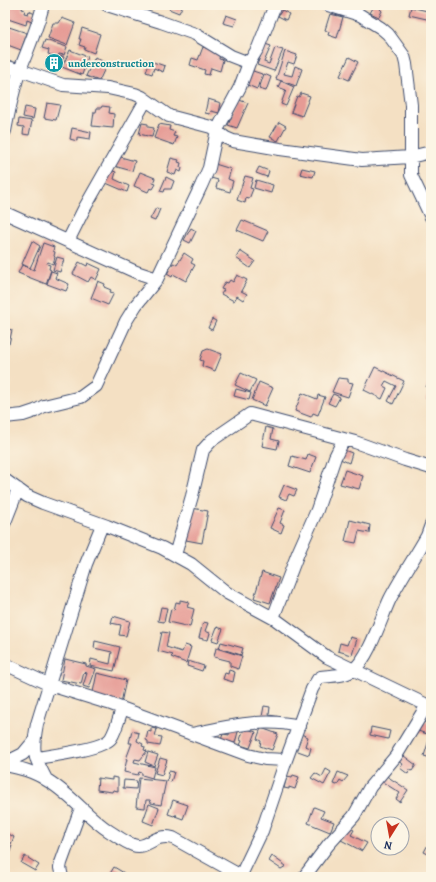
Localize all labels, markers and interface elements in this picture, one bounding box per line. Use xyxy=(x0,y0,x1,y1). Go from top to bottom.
building icon: underconstruction xyxy=(43,52,65,74)
place label: underconstruction xyxy=(68,56,154,71)
north arrow xyxy=(370,816,410,856)
text: N xyxy=(383,837,394,853)

